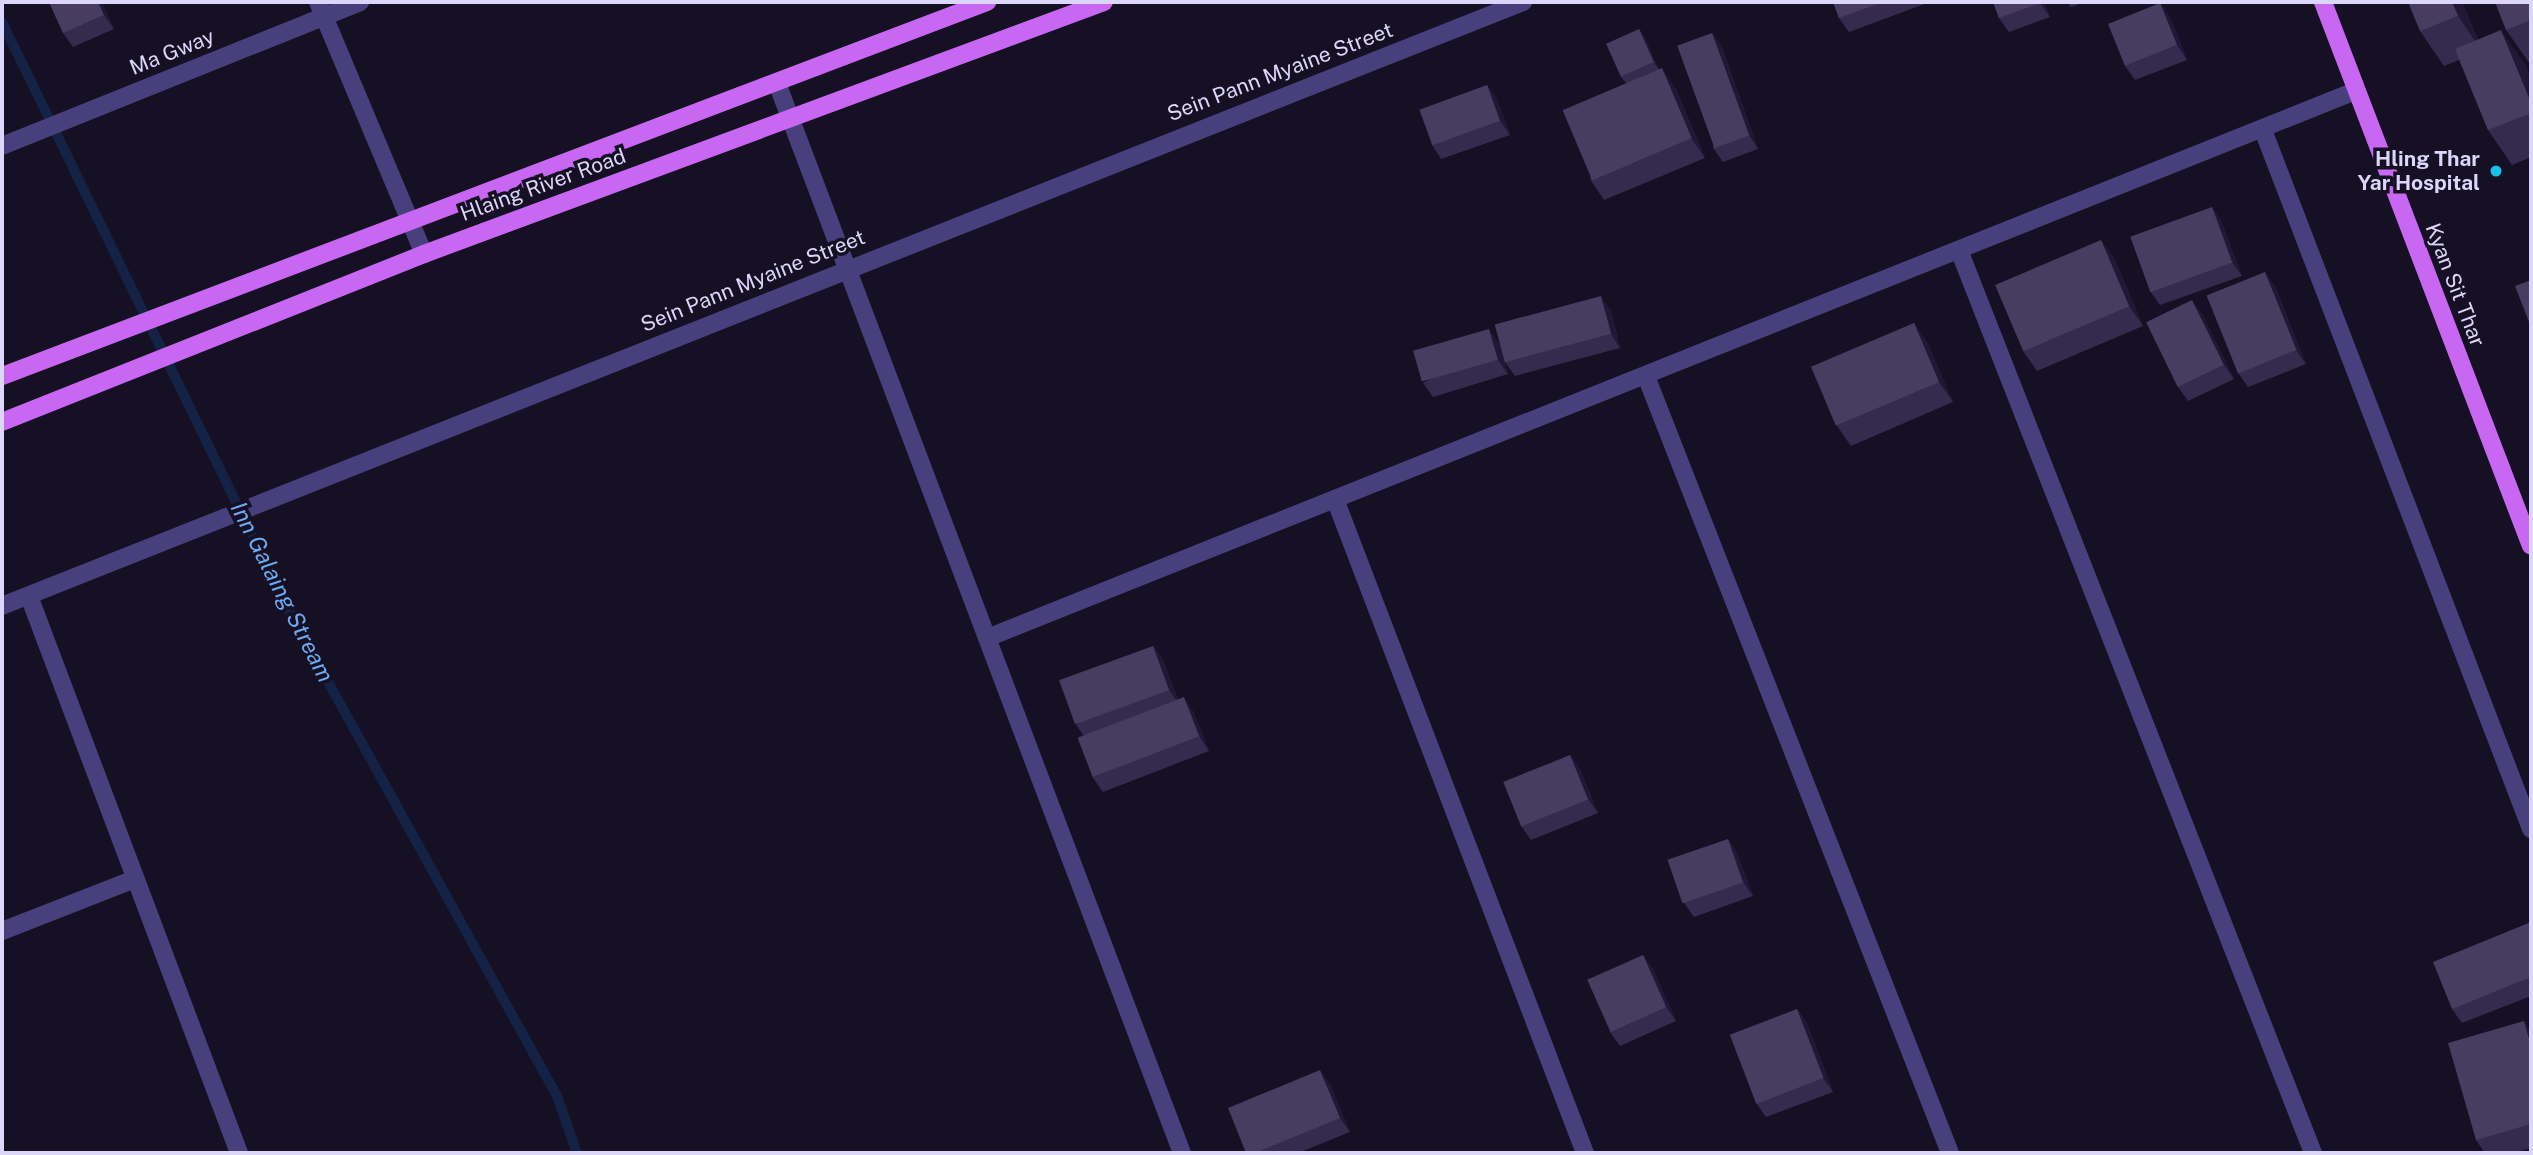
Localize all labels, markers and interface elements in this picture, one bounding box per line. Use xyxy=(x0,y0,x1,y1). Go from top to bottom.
street label: Sein Pann Myaine Street xyxy=(1164,17,1396,127)
street label: Ma Gway xyxy=(126,24,218,80)
street label: Hlaing River Road xyxy=(457,143,629,227)
place label: Hling Thar Yar Hospital xyxy=(2357,146,2480,196)
marker: Hling Thar Yar Hospital xyxy=(2486,161,2506,181)
street label: Kyan Sit Thar xyxy=(2420,220,2490,350)
street label: Sein Pann Myaine Street xyxy=(637,224,869,338)
water label: Inn Galaing Stream xyxy=(225,497,339,687)

